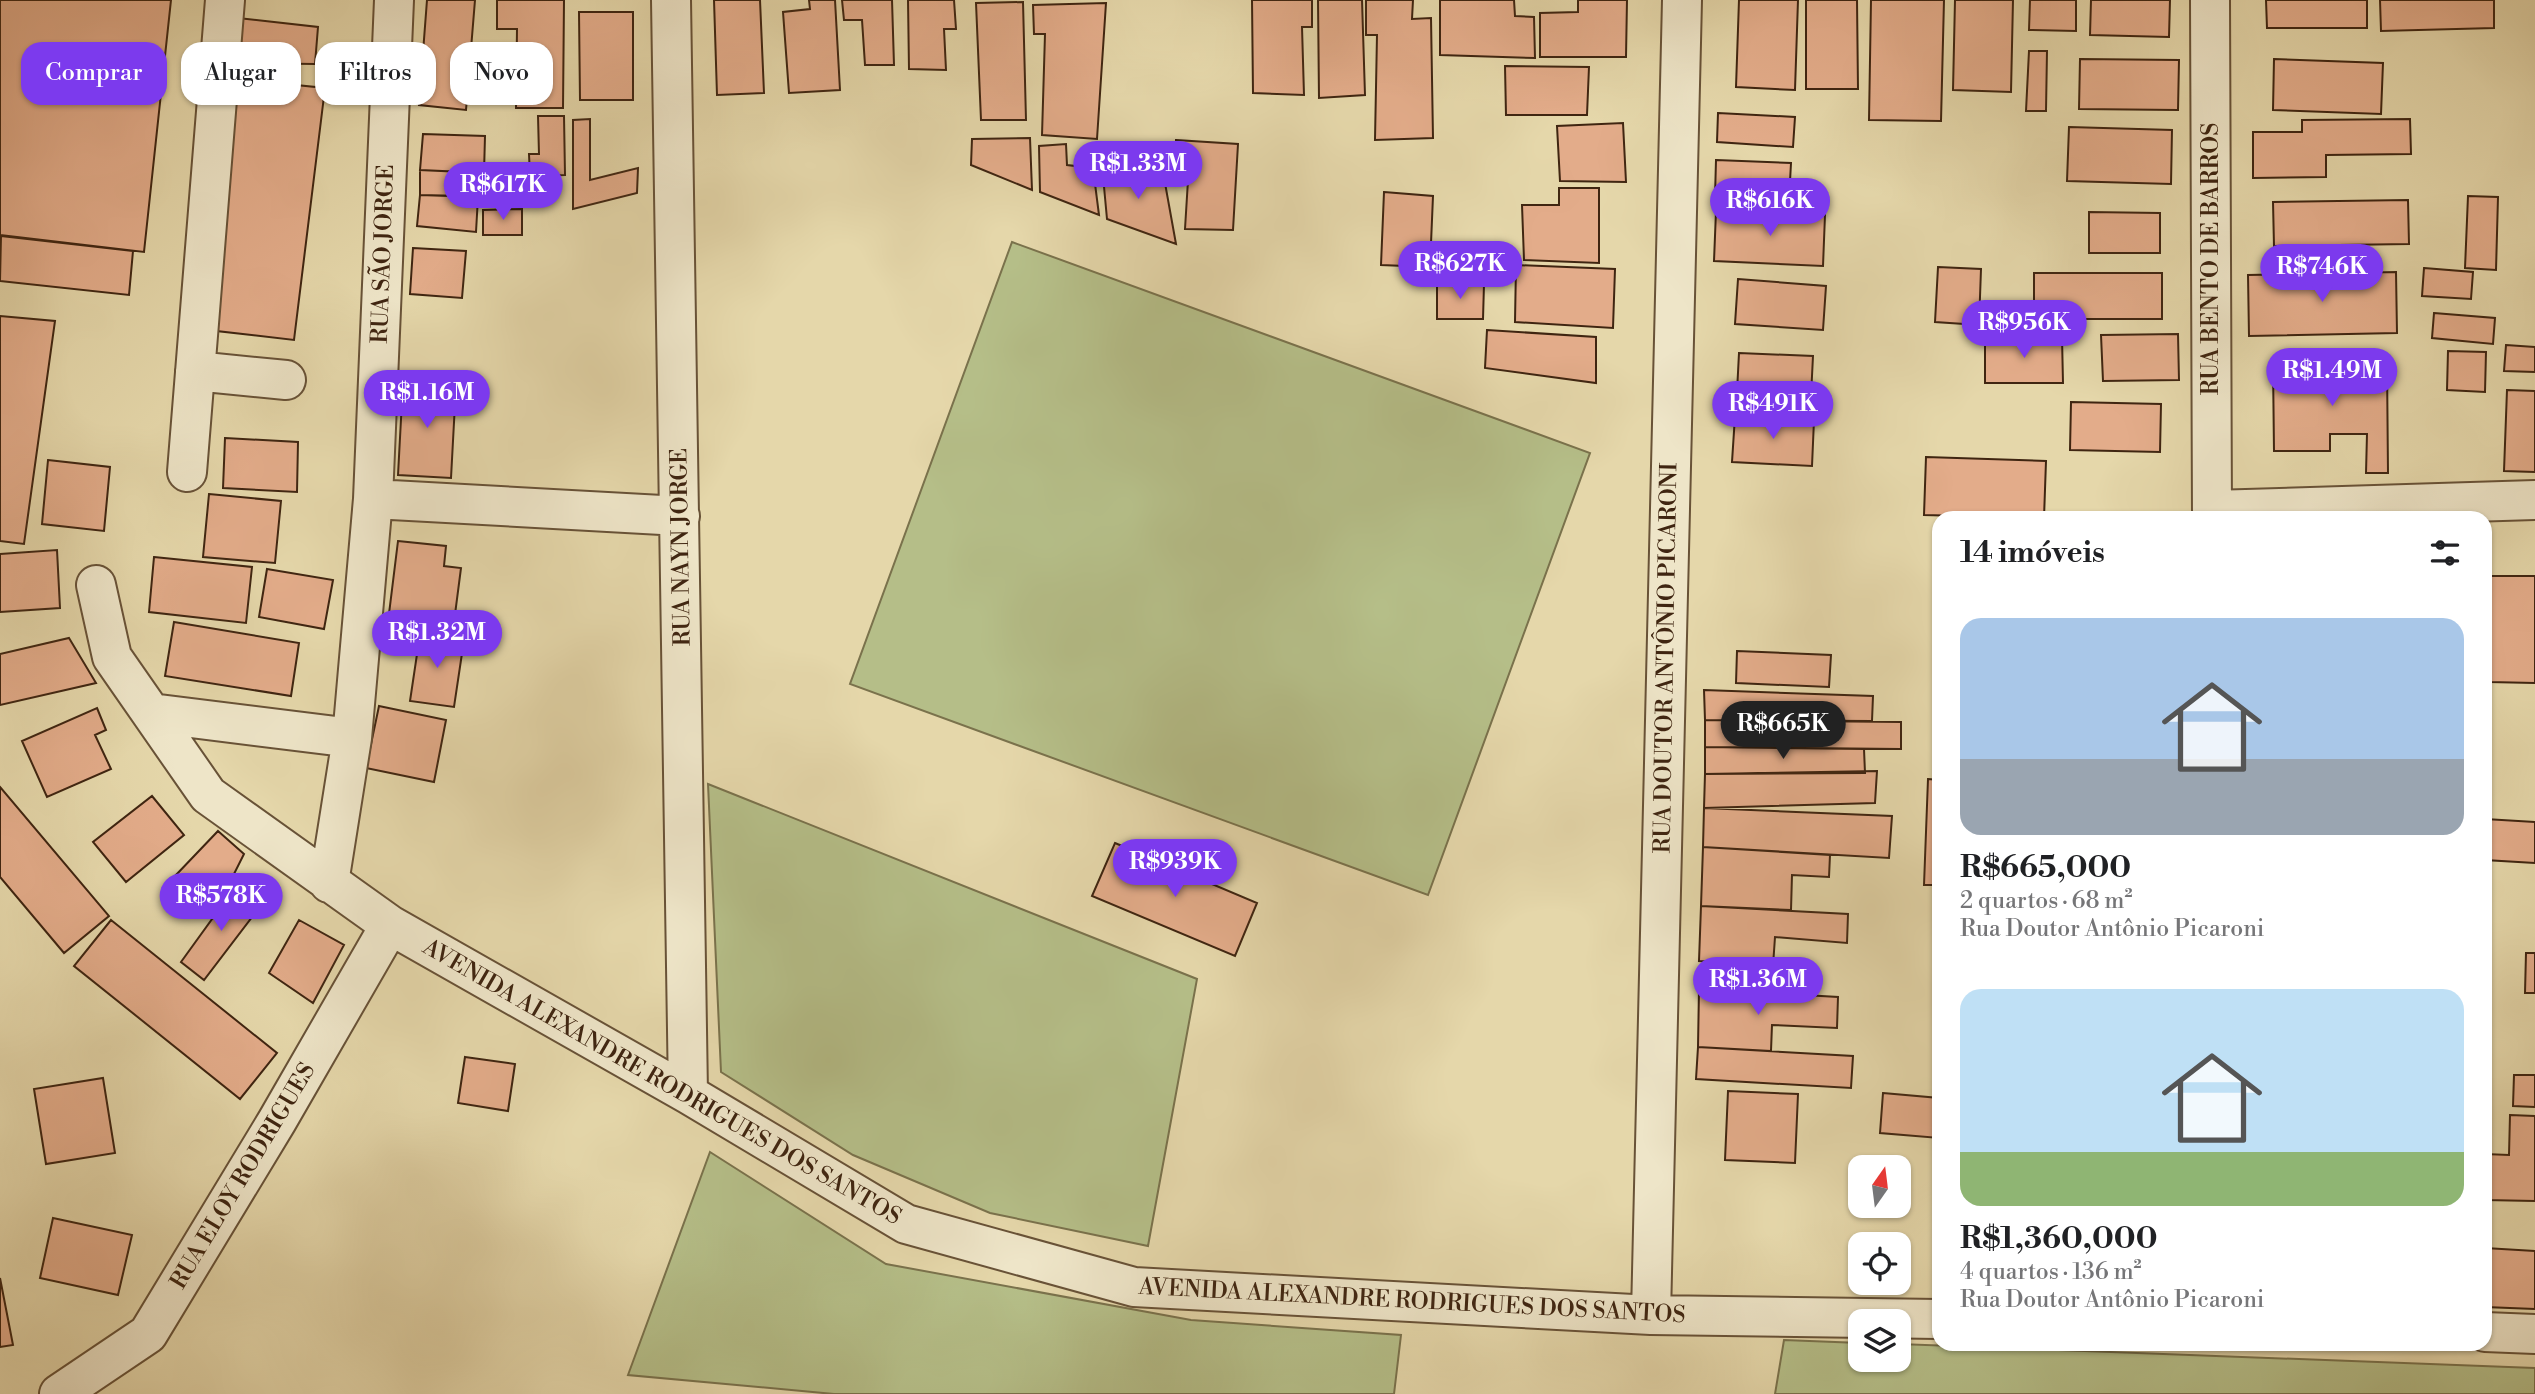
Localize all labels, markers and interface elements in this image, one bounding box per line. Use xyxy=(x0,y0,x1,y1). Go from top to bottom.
chip: Comprar xyxy=(21,42,167,105)
chip: Alugar xyxy=(181,42,301,105)
chip: Filtros xyxy=(315,42,436,105)
chip: Novo xyxy=(450,42,553,105)
street label: RUA BENTO DE BARROS xyxy=(2197,123,2225,395)
pin: R$1.33M xyxy=(1073,142,1203,201)
text: R$1.33M xyxy=(1089,150,1187,178)
pin: R$617K xyxy=(446,162,560,222)
street label: RUA SÃO JORGE xyxy=(364,164,400,344)
text: R$617K xyxy=(460,171,546,199)
pin: R$616K xyxy=(1713,178,1827,238)
text: R$616K xyxy=(1726,187,1814,215)
pin: R$627K xyxy=(1403,242,1517,301)
pin: R$746K xyxy=(2265,244,2379,304)
text: R$627K xyxy=(1414,250,1506,278)
text: R$746K xyxy=(2276,253,2368,281)
pin: R$956K xyxy=(1967,300,2081,360)
text: R$956K xyxy=(1978,309,2070,337)
pin: R$1.49M xyxy=(2267,348,2397,408)
text: R$1.49M xyxy=(2282,357,2382,385)
pin: R$1.16M xyxy=(362,370,492,430)
text: R$1.16M xyxy=(380,379,474,407)
pin: R$491K xyxy=(1716,382,1830,441)
text: R$491K xyxy=(1728,390,1818,418)
street label: RUA NAYN JORGE xyxy=(665,448,697,646)
street label: RUA DOUTOR ANTÔNIO PICARONI xyxy=(1646,462,1683,854)
text: 14 imóveis xyxy=(1960,534,2105,572)
icon: filters xyxy=(2426,534,2464,572)
pin: R$1.32M xyxy=(372,610,502,670)
text: R$1.32M xyxy=(388,619,486,647)
icon: home xyxy=(2149,664,2275,790)
pin: R$665K xyxy=(1726,702,1840,761)
text: R$665K xyxy=(1737,710,1829,738)
pin: R$939K xyxy=(1118,839,1232,899)
text: R$939K xyxy=(1129,848,1221,876)
text: R$665,000 xyxy=(1960,849,2131,887)
pin: R$578K xyxy=(164,874,278,933)
text: R$578K xyxy=(176,882,266,910)
text: 2 quartos · 68 m² xyxy=(1960,887,2133,915)
text: Rua Doutor Antônio Picaroni xyxy=(1960,915,2264,943)
street label: AVENIDA ALEXANDRE RODRIGUES DOS SANTOS xyxy=(417,932,906,1231)
pin: R$1.36M xyxy=(1693,958,1823,1017)
text: R$1.36M xyxy=(1709,966,1807,994)
icon: home xyxy=(2149,1035,2275,1161)
street label: RUA ELOY RODRIGUES xyxy=(164,1058,322,1294)
north arrow xyxy=(1848,1155,1911,1218)
map controls xyxy=(1848,1155,1911,1372)
text: R$1,360,000 xyxy=(1960,1220,2157,1258)
button: locate xyxy=(1848,1232,1911,1295)
text: 4 quartos · 136 m² xyxy=(1960,1258,2142,1286)
street label: AVENIDA ALEXANDRE RODRIGUES DOS SANTOS xyxy=(1137,1273,1686,1329)
text: Rua Doutor Antônio Picaroni xyxy=(1960,1286,2264,1314)
button: layers xyxy=(1848,1309,1911,1372)

